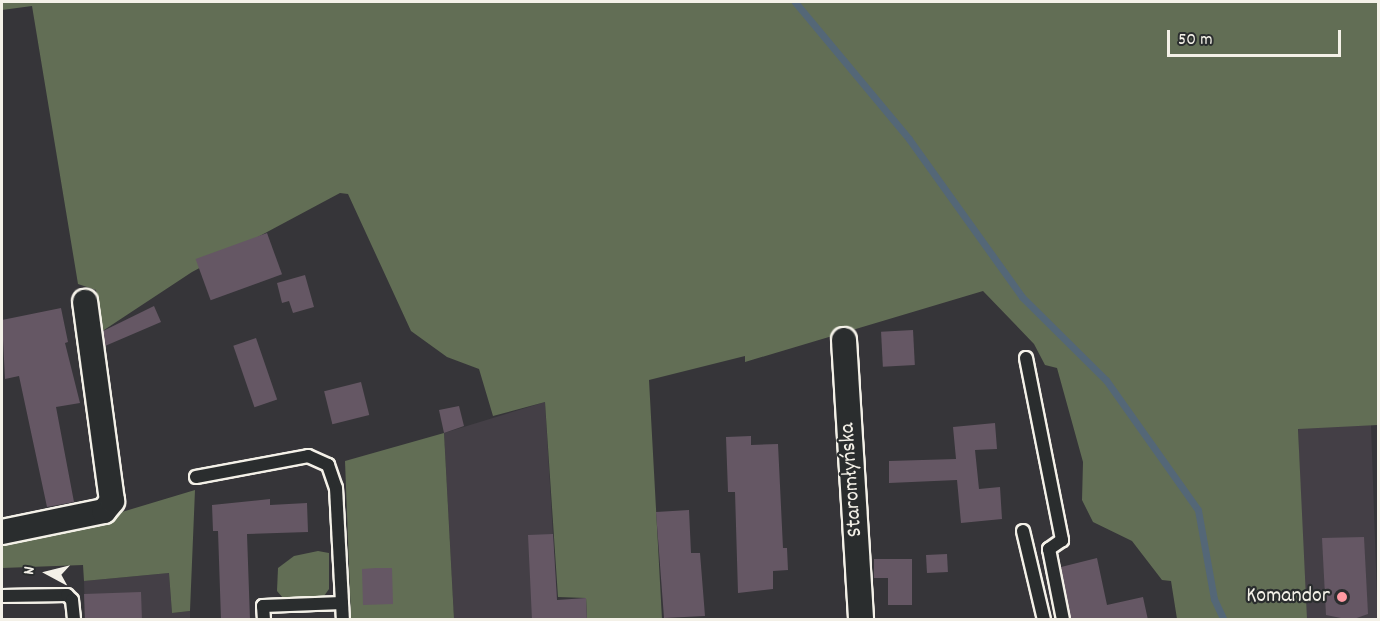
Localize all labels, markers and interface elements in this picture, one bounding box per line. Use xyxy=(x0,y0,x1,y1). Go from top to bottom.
scale bar xyxy=(1170,18,1344,56)
text: 50 m xyxy=(1178,28,1213,53)
street label: Staromłyńska xyxy=(835,422,869,538)
north arrow xyxy=(18,543,78,603)
text: N xyxy=(18,565,42,576)
place label: Komandor xyxy=(1246,584,1330,610)
marker: Komandor xyxy=(1335,590,1349,604)

